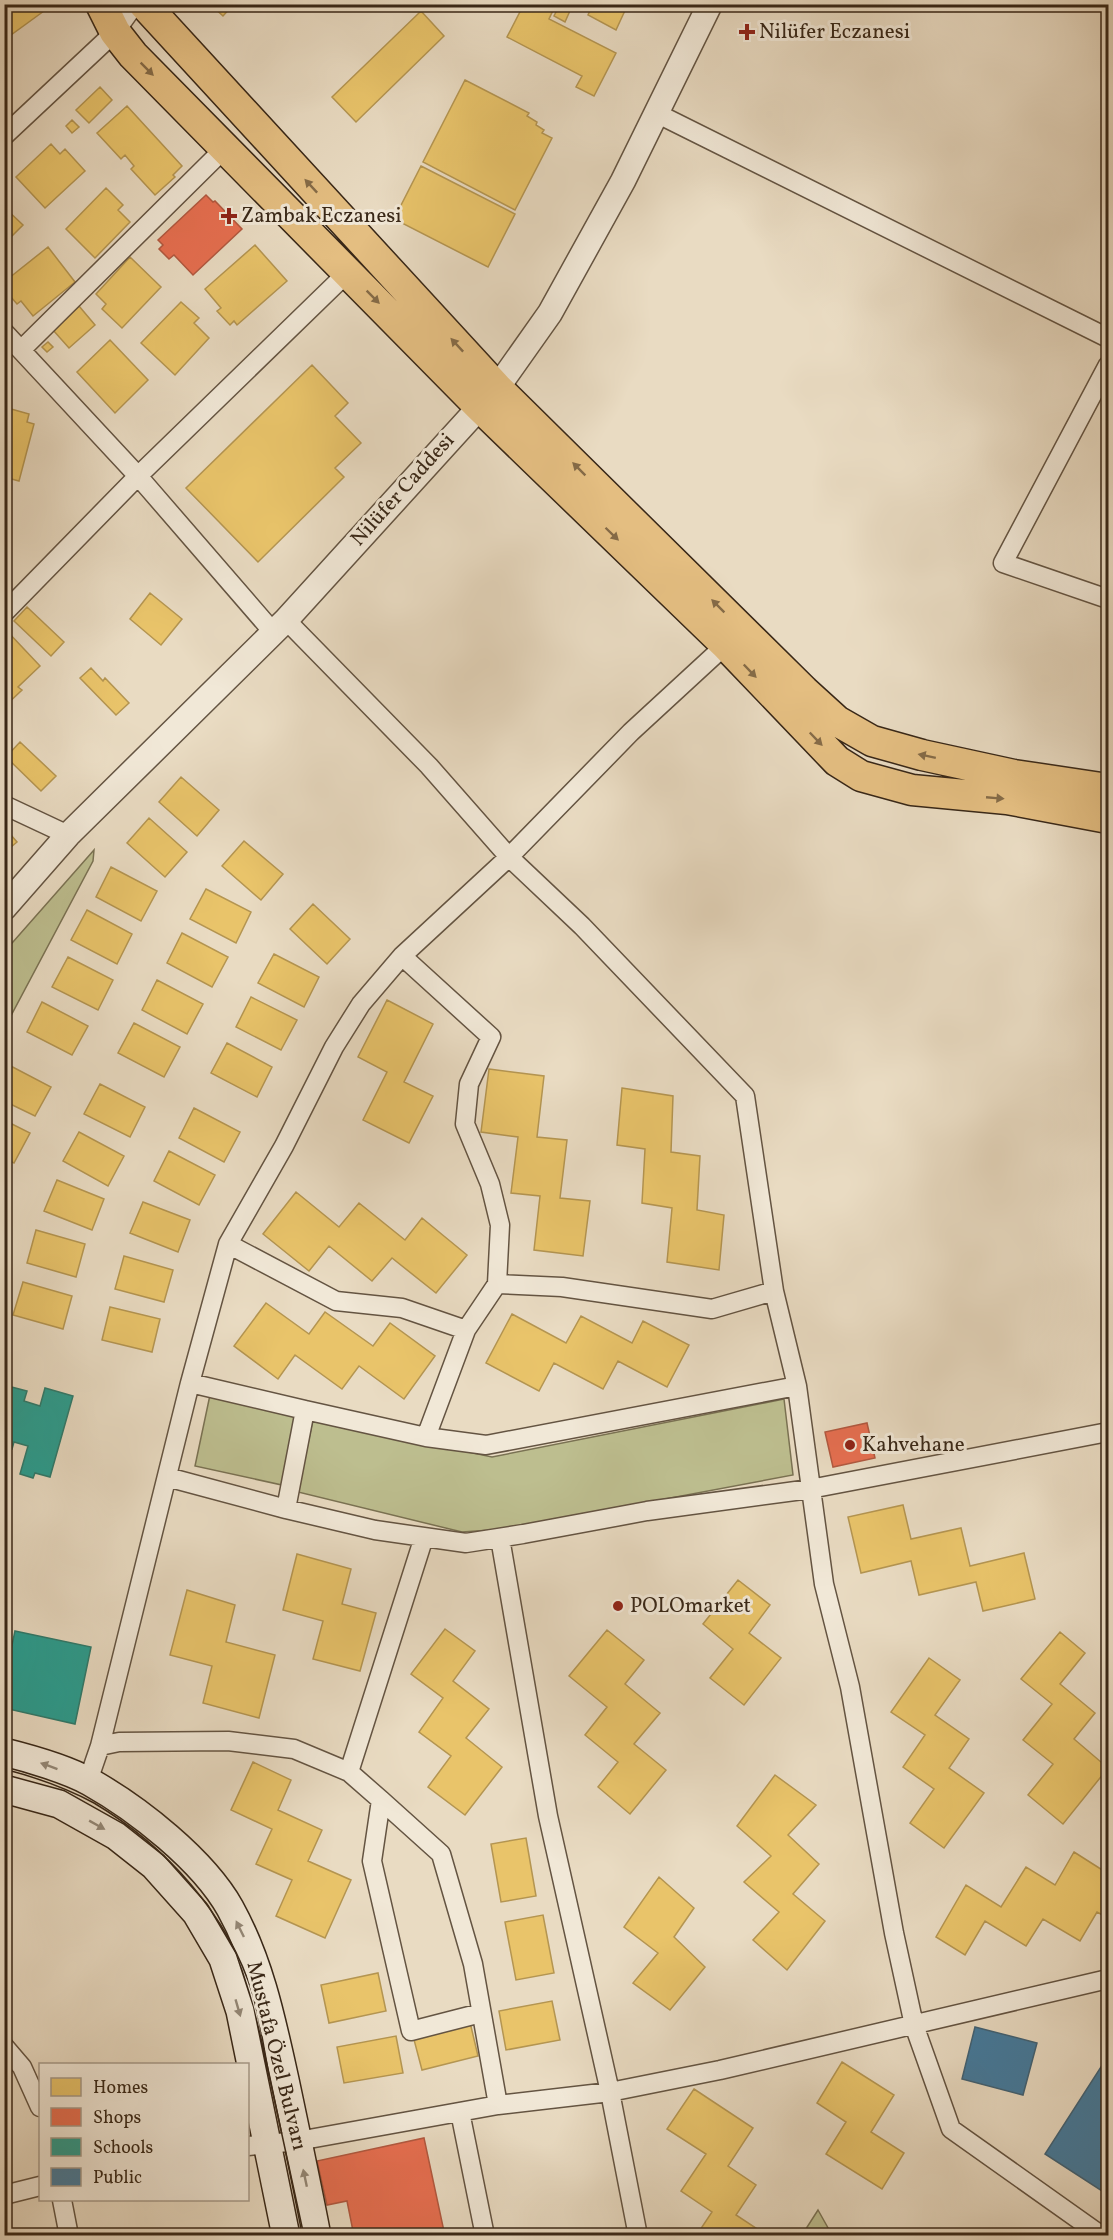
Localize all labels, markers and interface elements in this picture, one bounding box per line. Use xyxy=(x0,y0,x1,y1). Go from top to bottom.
place label: Nilüfer Eczanesi xyxy=(759,18,910,47)
marker: Nilüfer Eczanesi xyxy=(740,25,754,39)
one-way arrow xyxy=(139,62,153,76)
one-way arrow xyxy=(304,179,318,194)
place label: Zambak Eczanesi xyxy=(241,202,402,231)
marker: Zambak Eczanesi xyxy=(222,209,236,223)
one-way arrow xyxy=(365,290,379,304)
one-way arrow xyxy=(451,338,465,352)
street label: Nilüfer Caddesi xyxy=(344,427,462,553)
one-way arrow xyxy=(571,462,586,476)
one-way arrow xyxy=(604,527,618,541)
one-way arrow xyxy=(711,599,725,613)
one-way arrow xyxy=(743,664,757,678)
one-way arrow xyxy=(808,731,822,745)
one-way arrow xyxy=(917,751,936,760)
one-way arrow xyxy=(985,793,1004,803)
place label: Kahvehane xyxy=(862,1431,965,1460)
marker: Kahvehane xyxy=(843,1438,857,1452)
place label: POLOmarket xyxy=(630,1592,751,1621)
marker: POLOmarket xyxy=(611,1599,625,1613)
one-way arrow xyxy=(40,1761,58,1770)
one-way arrow xyxy=(89,1820,106,1830)
one-way arrow xyxy=(236,1921,245,1938)
street label: Mustafa Özel Bulvarı xyxy=(238,1958,314,2154)
one-way arrow xyxy=(234,1999,243,2017)
legend xyxy=(39,2063,249,2201)
text: Homes xyxy=(93,2076,148,2101)
text: Shops xyxy=(93,2106,141,2131)
text: Schools xyxy=(93,2136,153,2161)
text: Public xyxy=(93,2166,142,2191)
one-way arrow xyxy=(300,2169,310,2188)

